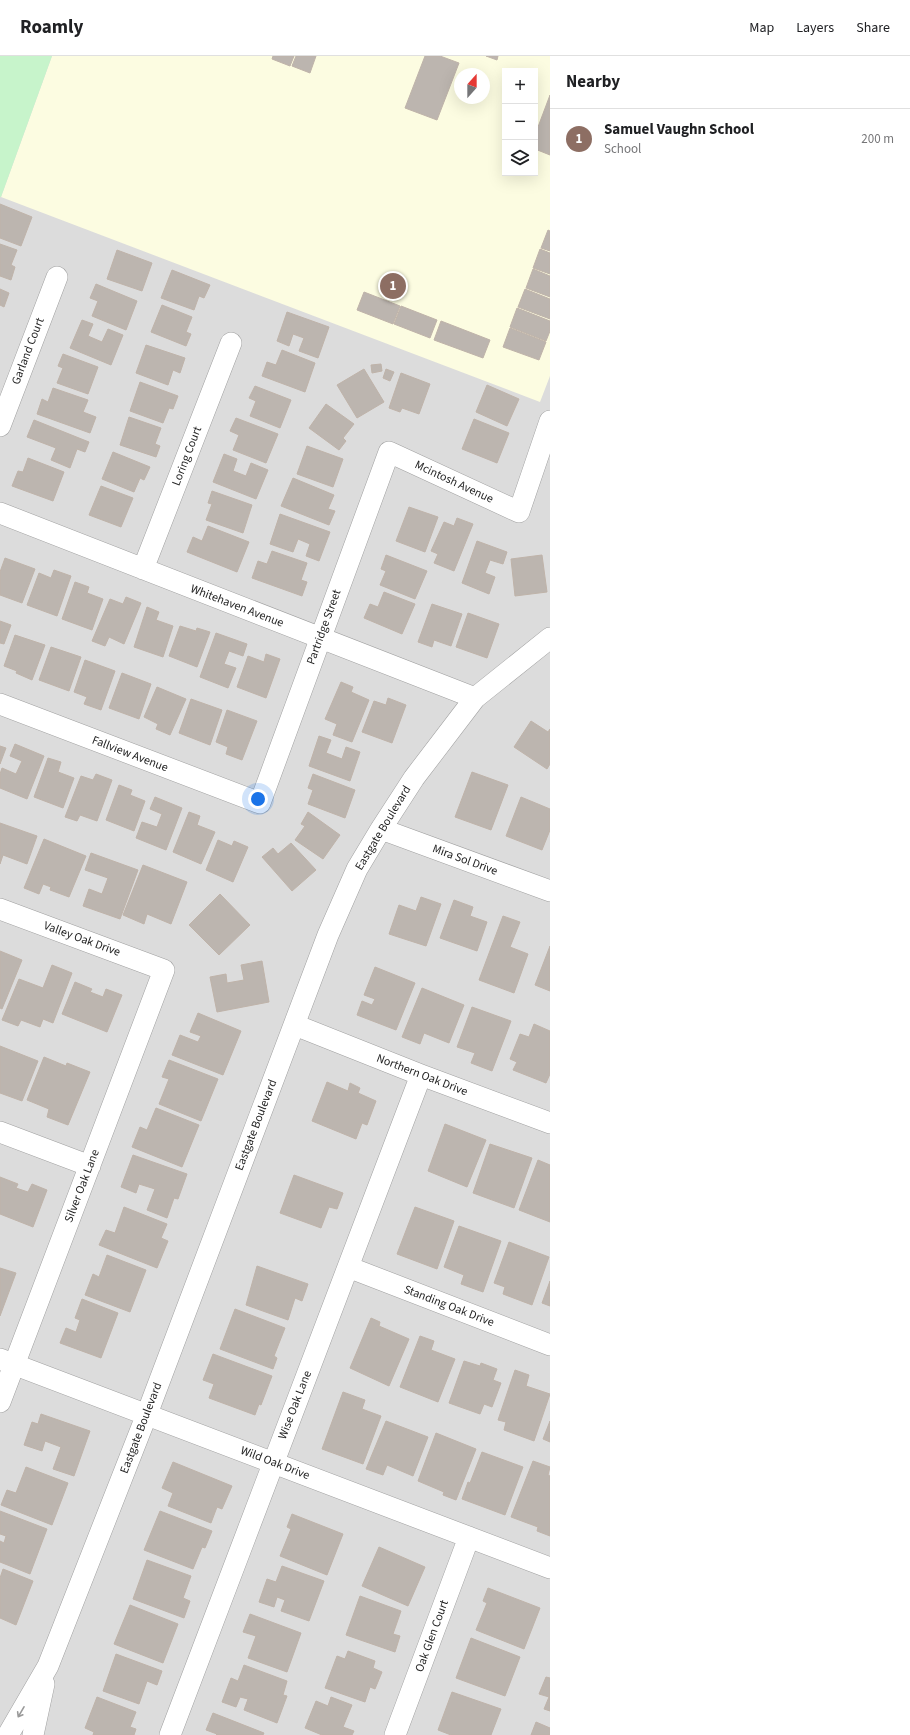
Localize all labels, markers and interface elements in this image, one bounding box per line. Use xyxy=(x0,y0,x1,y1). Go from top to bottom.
text: Roamly xyxy=(20,14,83,41)
text: Map xyxy=(749,18,774,38)
text: Layers xyxy=(796,18,834,38)
text: Share xyxy=(856,18,890,38)
north arrow xyxy=(454,68,490,104)
map controls xyxy=(502,68,538,176)
button: + xyxy=(502,68,538,104)
text: Nearby xyxy=(566,70,620,94)
button: − xyxy=(502,104,538,140)
text: Samuel Vaughn School xyxy=(604,119,754,140)
text: 1 xyxy=(576,130,582,148)
text: 200 m xyxy=(861,130,894,148)
button: layers xyxy=(502,140,538,176)
text: School xyxy=(604,140,641,158)
pin: 1 xyxy=(380,271,406,301)
street label: Garland Court xyxy=(7,315,49,387)
street label: Loring Court xyxy=(168,424,206,488)
street label: Mcintosh Avenue xyxy=(412,456,496,508)
street label: Whitehaven Avenue xyxy=(188,580,286,632)
street label: Partridge Street xyxy=(303,587,345,667)
street label: Fallview Avenue xyxy=(89,732,171,776)
street label: Eastgate Boulevard xyxy=(351,782,415,874)
your location xyxy=(248,789,268,809)
street label: Mira Sol Drive xyxy=(430,840,500,880)
street label: Valley Oak Drive xyxy=(41,917,123,961)
street label: Northern Oak Drive xyxy=(374,1050,470,1100)
street label: Eastgate Boulevard xyxy=(231,1077,281,1173)
street label: Silver Oak Lane xyxy=(60,1147,104,1225)
street label: Standing Oak Drive xyxy=(401,1281,497,1331)
street label: Wise Oak Lane xyxy=(274,1368,316,1442)
street label: Eastgate Boulevard xyxy=(116,1380,166,1476)
street label: Wild Oak Drive xyxy=(238,1442,312,1484)
street label: Oak Glen Court xyxy=(411,1597,453,1675)
one-way arrow xyxy=(17,1706,25,1718)

